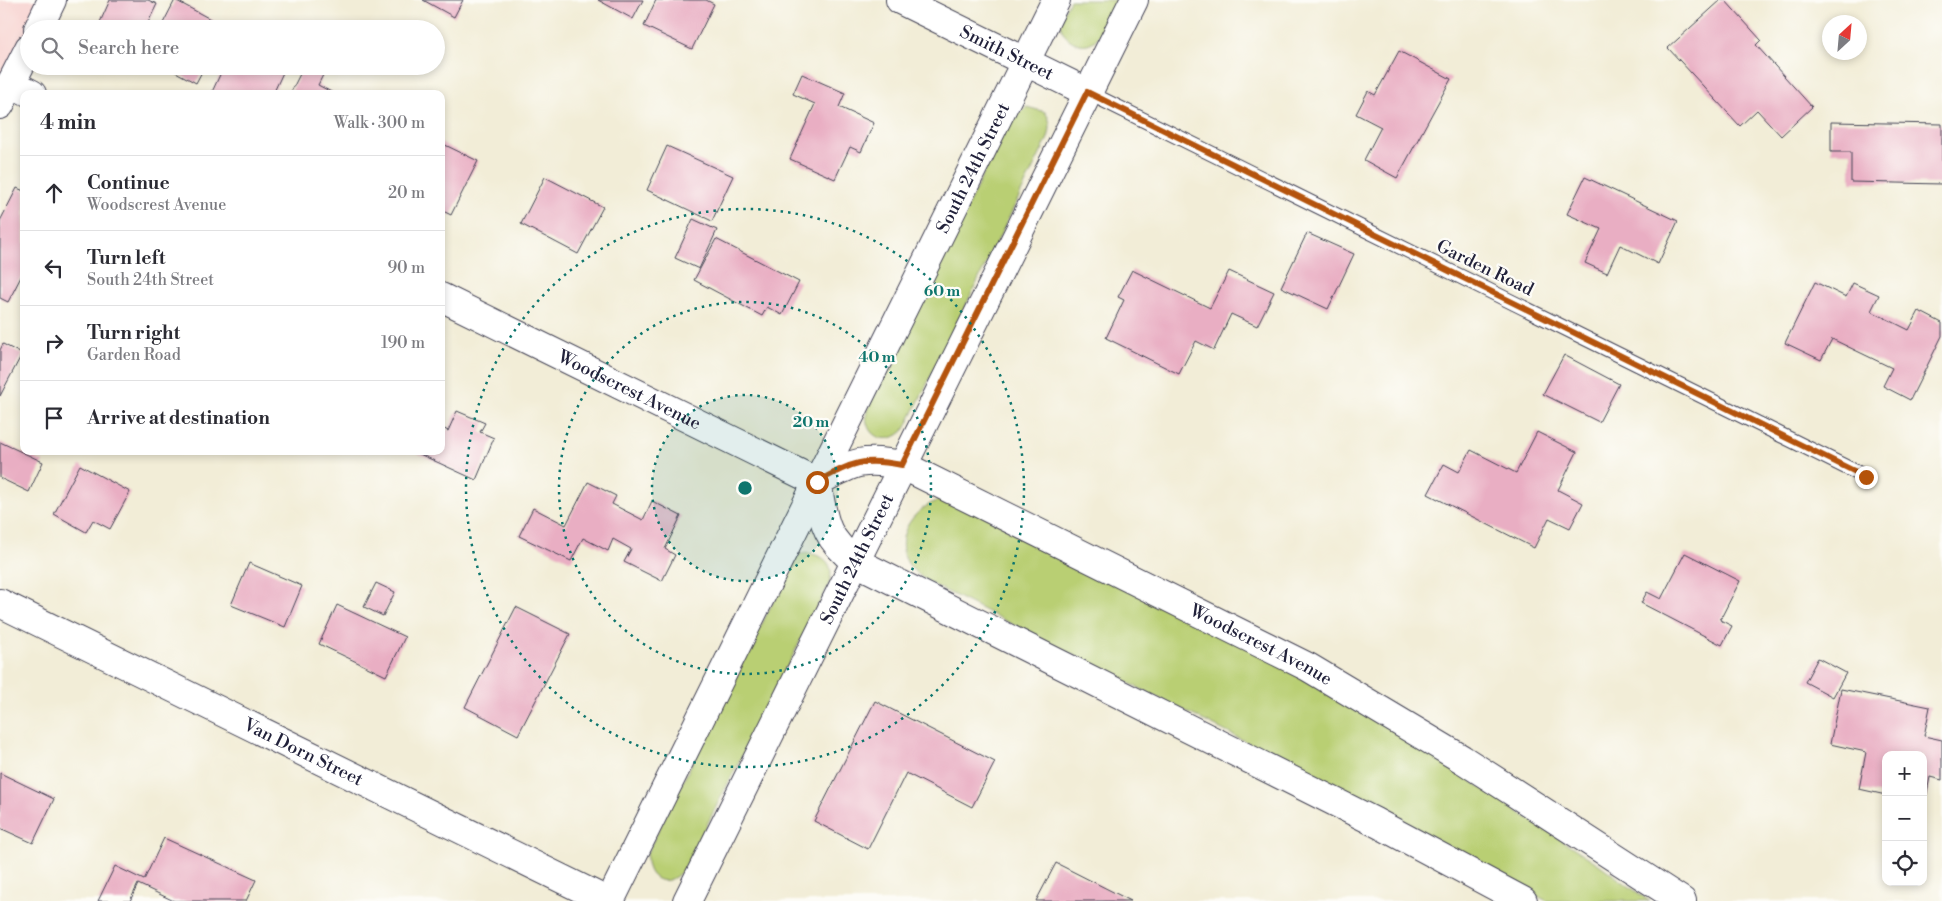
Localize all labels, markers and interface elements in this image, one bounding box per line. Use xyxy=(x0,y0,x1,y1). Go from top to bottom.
north arrow xyxy=(1822,15,1867,60)
search box xyxy=(20,20,445,75)
street label: Smith Street xyxy=(956,20,1058,86)
icon: search xyxy=(38,34,66,62)
text: Search here xyxy=(78,36,179,60)
street label: South 24th Street xyxy=(931,98,1015,237)
text: 4 min xyxy=(40,110,96,136)
text: Walk · 300 m xyxy=(334,113,425,133)
text: Continue xyxy=(87,171,170,195)
icon: ahead xyxy=(40,179,68,207)
text: 20 m xyxy=(388,183,425,203)
text: Woodscrest Avenue xyxy=(87,195,226,215)
street label: Garden Road xyxy=(1433,235,1538,302)
text: Turn left xyxy=(87,246,166,270)
icon: left xyxy=(40,254,68,282)
text: 90 m xyxy=(387,258,425,278)
text: South 24th Street xyxy=(87,270,214,290)
text: 60 m xyxy=(924,282,961,301)
text: Turn right xyxy=(87,321,180,345)
icon: right xyxy=(40,329,68,357)
text: 190 m xyxy=(381,333,425,353)
street label: Woodscrest Avenue xyxy=(553,344,705,435)
text: Garden Road xyxy=(87,345,181,365)
text: 40 m xyxy=(858,348,896,367)
icon: arrive xyxy=(40,404,68,432)
text: Arrive at destination xyxy=(87,406,270,430)
text: 20 m xyxy=(793,413,830,432)
route end xyxy=(1855,466,1878,489)
route start xyxy=(806,471,829,494)
centre of rings xyxy=(736,479,754,497)
street label: South 24th Street xyxy=(815,489,899,628)
street label: Woodscrest Avenue xyxy=(1185,598,1337,690)
street label: Van Dorn Street xyxy=(239,712,368,791)
map controls xyxy=(1882,751,1927,886)
button: + xyxy=(1882,751,1927,796)
button: − xyxy=(1882,796,1927,841)
button: locate xyxy=(1882,841,1927,886)

